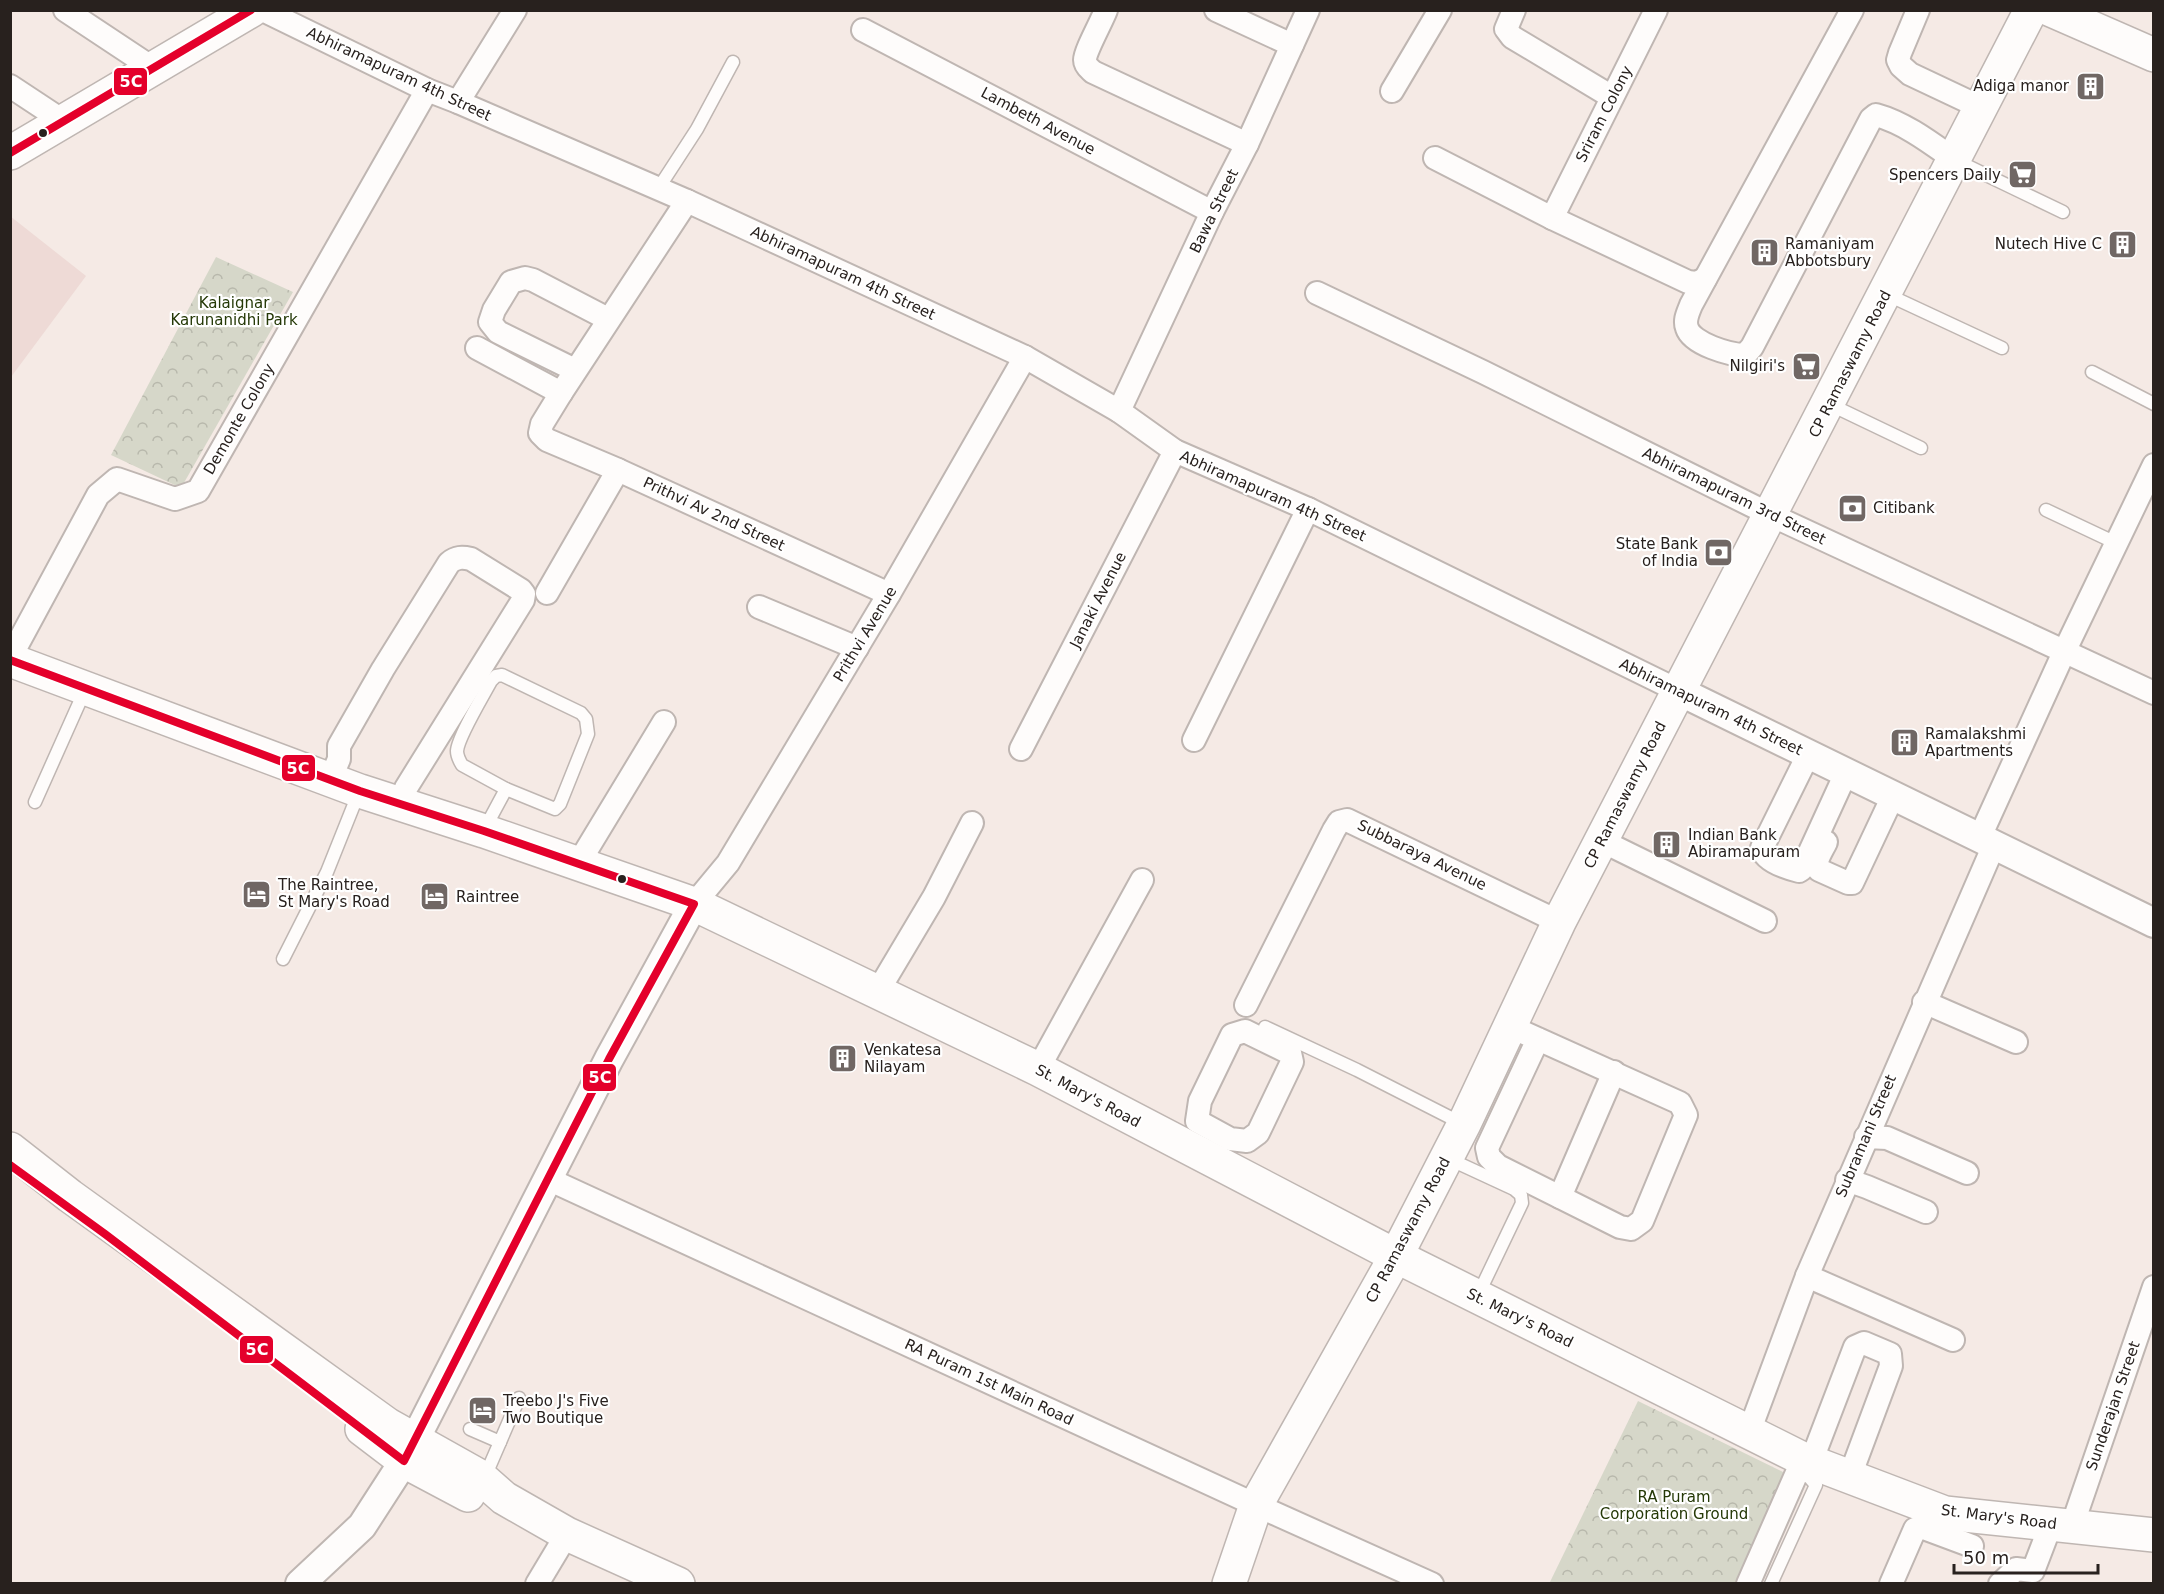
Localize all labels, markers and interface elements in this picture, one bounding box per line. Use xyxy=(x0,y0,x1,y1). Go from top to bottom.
street label: Abhiramapuram 4th Street xyxy=(304,23,494,125)
street label: Sriram Colony xyxy=(1572,63,1636,165)
line badge: 5C xyxy=(113,67,148,96)
building icon: Adiga manor xyxy=(2074,70,2106,102)
text: 5C xyxy=(120,72,142,91)
place label: Adiga manor xyxy=(1973,77,2070,95)
street label: Lambeth Avenue xyxy=(978,83,1098,159)
unlabelled marker xyxy=(37,127,49,139)
supermarket icon: Spencers Daily xyxy=(2006,159,2038,191)
street label: Bawa Street xyxy=(1186,166,1242,256)
place label: Spencers Daily xyxy=(1889,166,2001,184)
street label: Abhiramapuram 4th Street xyxy=(748,222,938,324)
building icon: Nutech Hive C xyxy=(2107,228,2139,260)
place label: Ramaniyam Abbotsbury xyxy=(1785,235,1874,270)
place label: Nutech Hive C xyxy=(1995,235,2102,253)
building icon: Ramaniyam Abbotsbury xyxy=(1748,237,1780,269)
street label: CP Ramaswamy Road xyxy=(1805,287,1895,441)
park label: Kalaignar Karunanidhi Park xyxy=(170,294,298,329)
supermarket icon: Nilgiri's xyxy=(1790,350,1822,382)
place label: Nilgiri's xyxy=(1729,357,1785,375)
street label: Demonte Colony xyxy=(200,360,278,478)
street label: Abhiramapuram 3rd Street xyxy=(1639,444,1829,548)
street label: Abhiramapuram 4th Street xyxy=(1177,447,1369,545)
street label: Prithvi Av 2nd Street xyxy=(640,473,788,555)
bank icon: Citibank xyxy=(1836,492,1868,524)
place label: Citibank xyxy=(1873,499,1935,517)
place label: State Bank of India xyxy=(1616,535,1698,570)
bank icon: State Bank of India xyxy=(1703,537,1735,569)
street label: Janaki Avenue xyxy=(1066,549,1130,652)
street label: Prithvi Avenue xyxy=(829,583,901,685)
street label: Abhiramapuram 4th Street xyxy=(1616,655,1806,759)
street label: CP Ramaswamy Road xyxy=(1580,718,1670,872)
place label: Ramalakshmi Apartments xyxy=(1925,725,2026,760)
building icon: Ramalakshmi Apartments xyxy=(1888,727,1920,759)
line badge: 5C xyxy=(281,754,316,782)
text: 5C xyxy=(287,759,309,778)
street label: Subbaraya Avenue xyxy=(1355,816,1489,894)
place label: Indian Bank Abiramapuram xyxy=(1688,826,1800,861)
building icon: Indian Bank Abiramapuram xyxy=(1651,828,1683,860)
unlabelled marker xyxy=(616,873,628,885)
place label: The Raintree, St Mary's Road xyxy=(277,876,390,911)
hotel icon: The Raintree, St Mary's Road xyxy=(241,878,273,910)
hotel icon: Raintree xyxy=(419,881,451,913)
place label: Raintree xyxy=(456,888,519,906)
place label: Venkatesa Nilayam xyxy=(864,1041,942,1076)
building icon: Venkatesa Nilayam xyxy=(827,1043,859,1075)
street label: St. Mary's Road xyxy=(1032,1061,1144,1131)
line badge: 5C xyxy=(582,1063,617,1092)
text: 5C xyxy=(589,1068,611,1087)
street label: Subramani Street xyxy=(1832,1072,1900,1200)
street label: CP Ramaswamy Road xyxy=(1362,1154,1454,1306)
street label: St. Mary's Road xyxy=(1464,1284,1576,1352)
line badge: 5C xyxy=(239,1335,274,1364)
street label: RA Puram 1st Main Road xyxy=(902,1335,1076,1429)
street label: Sunderajan Street xyxy=(2082,1339,2144,1473)
text: 5C xyxy=(246,1340,268,1359)
place label: Treebo J's Five Two Boutique xyxy=(502,1392,609,1427)
hotel icon: Treebo J's Five Two Boutique xyxy=(466,1394,498,1426)
park label: RA Puram Corporation Ground xyxy=(1600,1488,1748,1523)
street label: St. Mary's Road xyxy=(1940,1501,2058,1533)
scale bar xyxy=(1954,1537,2098,1575)
text: 50 m xyxy=(1963,1547,2009,1568)

